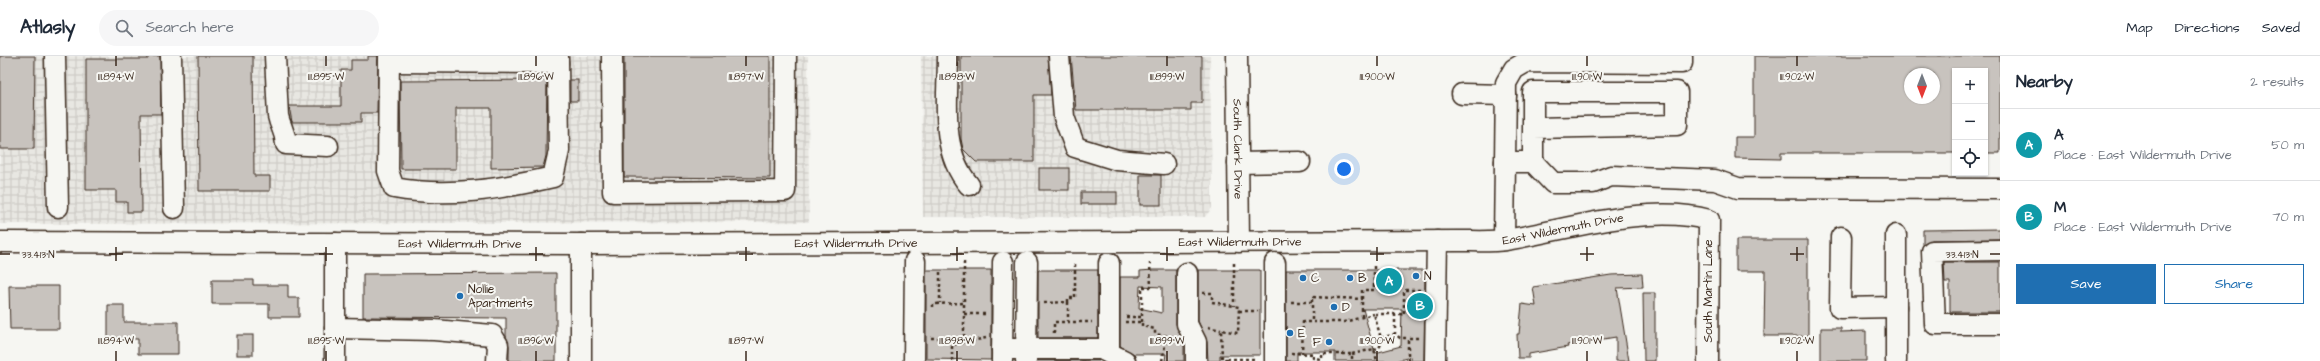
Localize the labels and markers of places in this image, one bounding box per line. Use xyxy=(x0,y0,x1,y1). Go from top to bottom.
pin: A xyxy=(1376,266,1402,296)
place label: N xyxy=(1424,268,1432,285)
place label: C xyxy=(1311,270,1320,287)
place label: B xyxy=(1358,270,1367,287)
marker: N xyxy=(1411,271,1421,281)
marker: C xyxy=(1298,273,1308,283)
marker: B xyxy=(1345,273,1355,283)
place label: Nollie Apartments xyxy=(468,281,533,312)
marker: Nollie Apartments xyxy=(455,291,465,301)
pin: B xyxy=(1407,291,1433,321)
place label: D xyxy=(1342,299,1350,316)
marker: D xyxy=(1329,302,1339,312)
place label: E xyxy=(1298,325,1305,342)
marker: E xyxy=(1285,328,1295,338)
place label: F xyxy=(1313,334,1322,351)
marker: F xyxy=(1324,337,1334,347)

